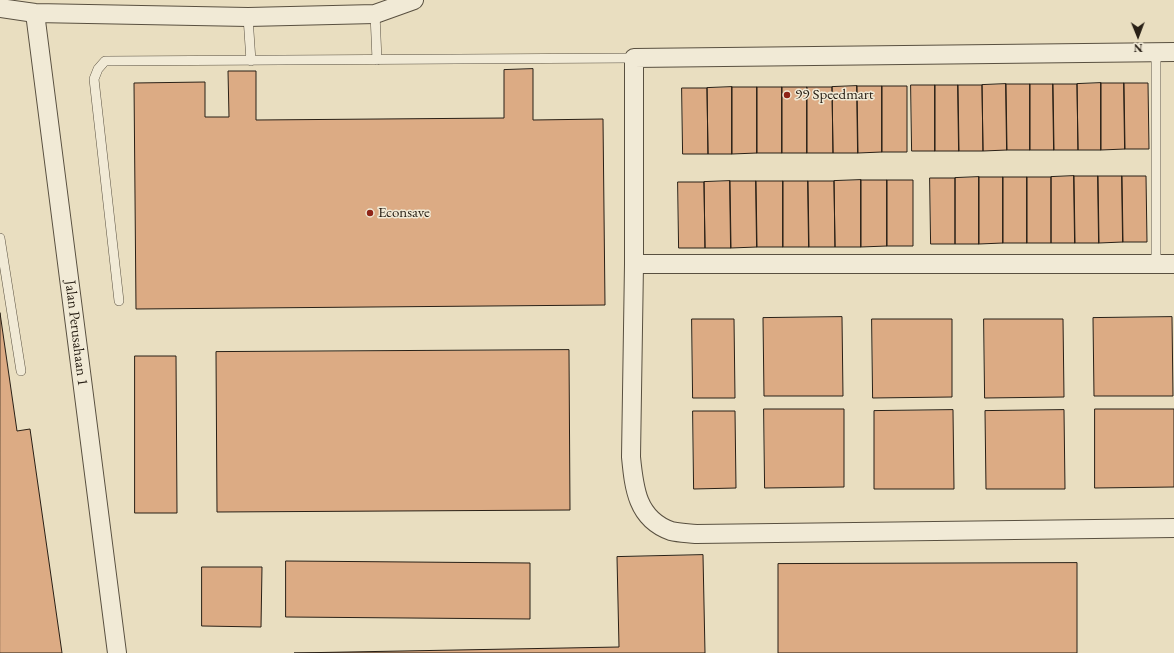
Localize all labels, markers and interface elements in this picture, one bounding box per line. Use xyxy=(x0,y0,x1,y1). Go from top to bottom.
north arrow xyxy=(1118,16,1158,56)
text: N xyxy=(1134,41,1143,55)
place label: 99 Speedmart xyxy=(795,86,874,104)
marker: 99 Speedmart xyxy=(782,90,792,100)
place label: Econsave xyxy=(378,204,430,222)
marker: Econsave xyxy=(365,208,375,218)
street label: Jalan Perusahaan 1 xyxy=(61,279,91,387)

